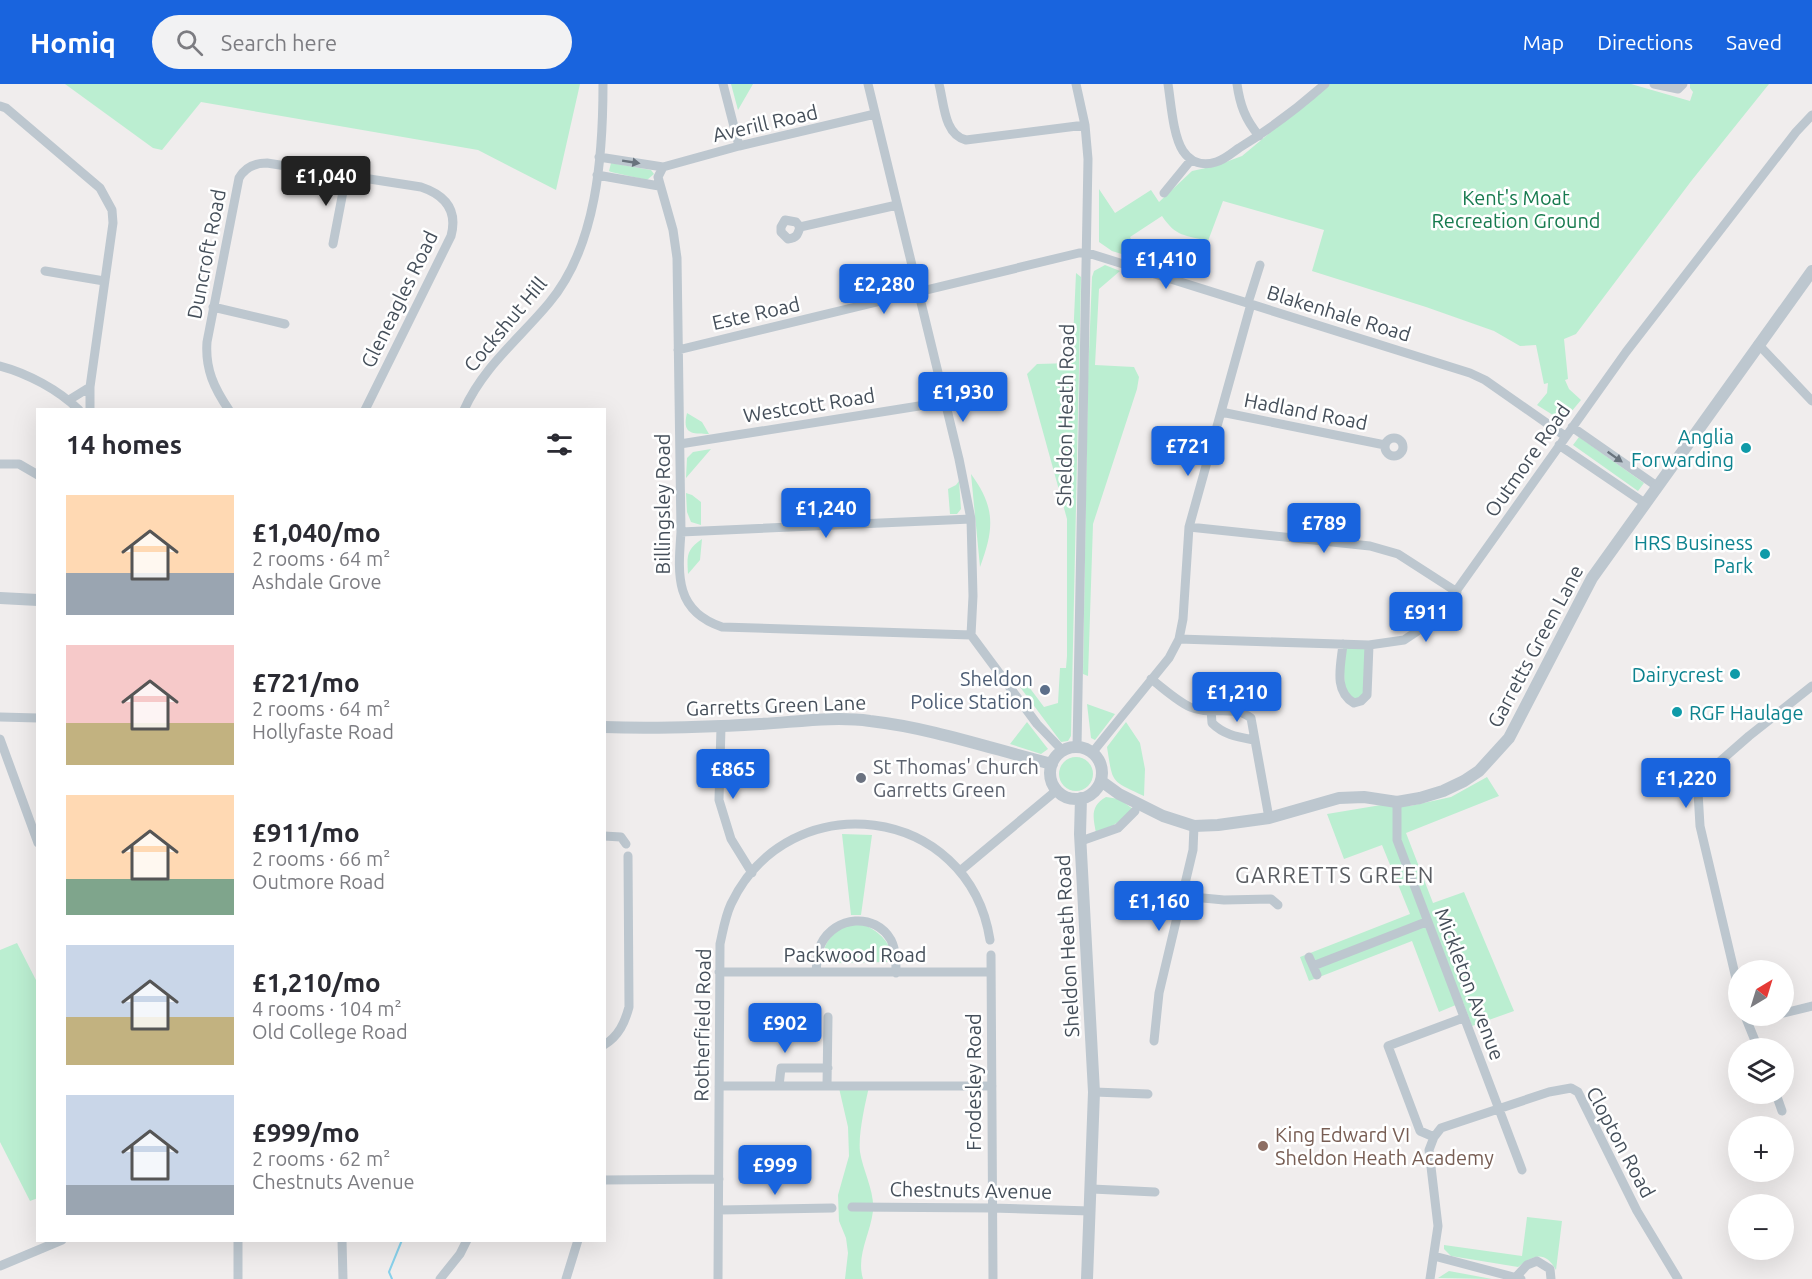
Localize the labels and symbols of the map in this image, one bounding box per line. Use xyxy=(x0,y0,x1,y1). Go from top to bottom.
street label: Averill Road xyxy=(710,100,820,146)
pin: £1,040 xyxy=(277,156,375,207)
one-way arrow xyxy=(621,158,640,167)
park label: Kent's Moat Recreation Ground xyxy=(1431,186,1601,232)
street label: Duncroft Road xyxy=(182,187,230,321)
street label: Gleneagles Road xyxy=(356,227,442,371)
pin: £1,410 xyxy=(1117,239,1215,290)
pin: £2,280 xyxy=(835,264,933,315)
street label: Cockshut Hill xyxy=(459,272,551,376)
street label: Blakenhale Road xyxy=(1264,280,1414,346)
street label: Este Road xyxy=(710,292,802,334)
street label: Sheldon Heath Road xyxy=(1052,323,1078,507)
pin: £1,930 xyxy=(914,372,1012,423)
street label: Westcott Road xyxy=(741,383,877,427)
street label: Hadland Road xyxy=(1242,388,1370,434)
street label: Outmore Road xyxy=(1479,399,1575,521)
place label: Anglia Forwarding xyxy=(1631,425,1734,471)
pin: £721 xyxy=(1152,426,1224,477)
street label: Billingsley Road xyxy=(651,433,674,575)
marker: Anglia Forwarding xyxy=(1739,441,1753,455)
one-way arrow xyxy=(1606,451,1622,463)
pin: £1,240 xyxy=(777,488,875,539)
pin: £789 xyxy=(1288,503,1360,554)
place label: HRS Business Park xyxy=(1634,531,1753,577)
marker: HRS Business Park xyxy=(1758,547,1772,561)
street label: Garretts Green Lane xyxy=(1482,561,1588,731)
pin: £911 xyxy=(1390,592,1462,643)
place label: Dairycrest xyxy=(1632,663,1723,686)
place label: Sheldon Police Station xyxy=(910,667,1033,713)
marker: Dairycrest xyxy=(1728,667,1742,681)
pin: £1,210 xyxy=(1188,672,1286,723)
marker: Sheldon Police Station xyxy=(1038,683,1052,697)
street label: Garretts Green Lane xyxy=(685,690,867,720)
place label: RGF Haulage xyxy=(1689,701,1803,724)
marker: RGF Haulage xyxy=(1670,705,1684,719)
pin: £865 xyxy=(697,749,769,800)
place label: St Thomas' Church Garretts Green xyxy=(873,755,1039,801)
pin: £1,220 xyxy=(1637,758,1735,809)
marker: St Thomas' Church Garretts Green xyxy=(854,771,868,785)
street label: Sheldon Heath Road xyxy=(1051,854,1083,1038)
district label: GARRETTS GREEN xyxy=(1235,862,1435,887)
pin: £1,160 xyxy=(1110,881,1208,932)
street label: Mickleton Avenue xyxy=(1430,905,1510,1063)
street label: Packwood Road xyxy=(784,943,926,966)
street label: Rotherfield Road xyxy=(689,948,715,1102)
north arrow xyxy=(1728,960,1794,1026)
pin: £902 xyxy=(749,1003,821,1054)
street label: Frodesley Road xyxy=(962,1013,985,1151)
street label: Clopton Road xyxy=(1582,1083,1660,1201)
place label: King Edward VI Sheldon Heath Academy xyxy=(1275,1123,1494,1169)
marker: King Edward VI Sheldon Heath Academy xyxy=(1256,1139,1270,1153)
pin: £999 xyxy=(739,1145,811,1196)
street label: Chestnuts Avenue xyxy=(890,1177,1052,1203)

